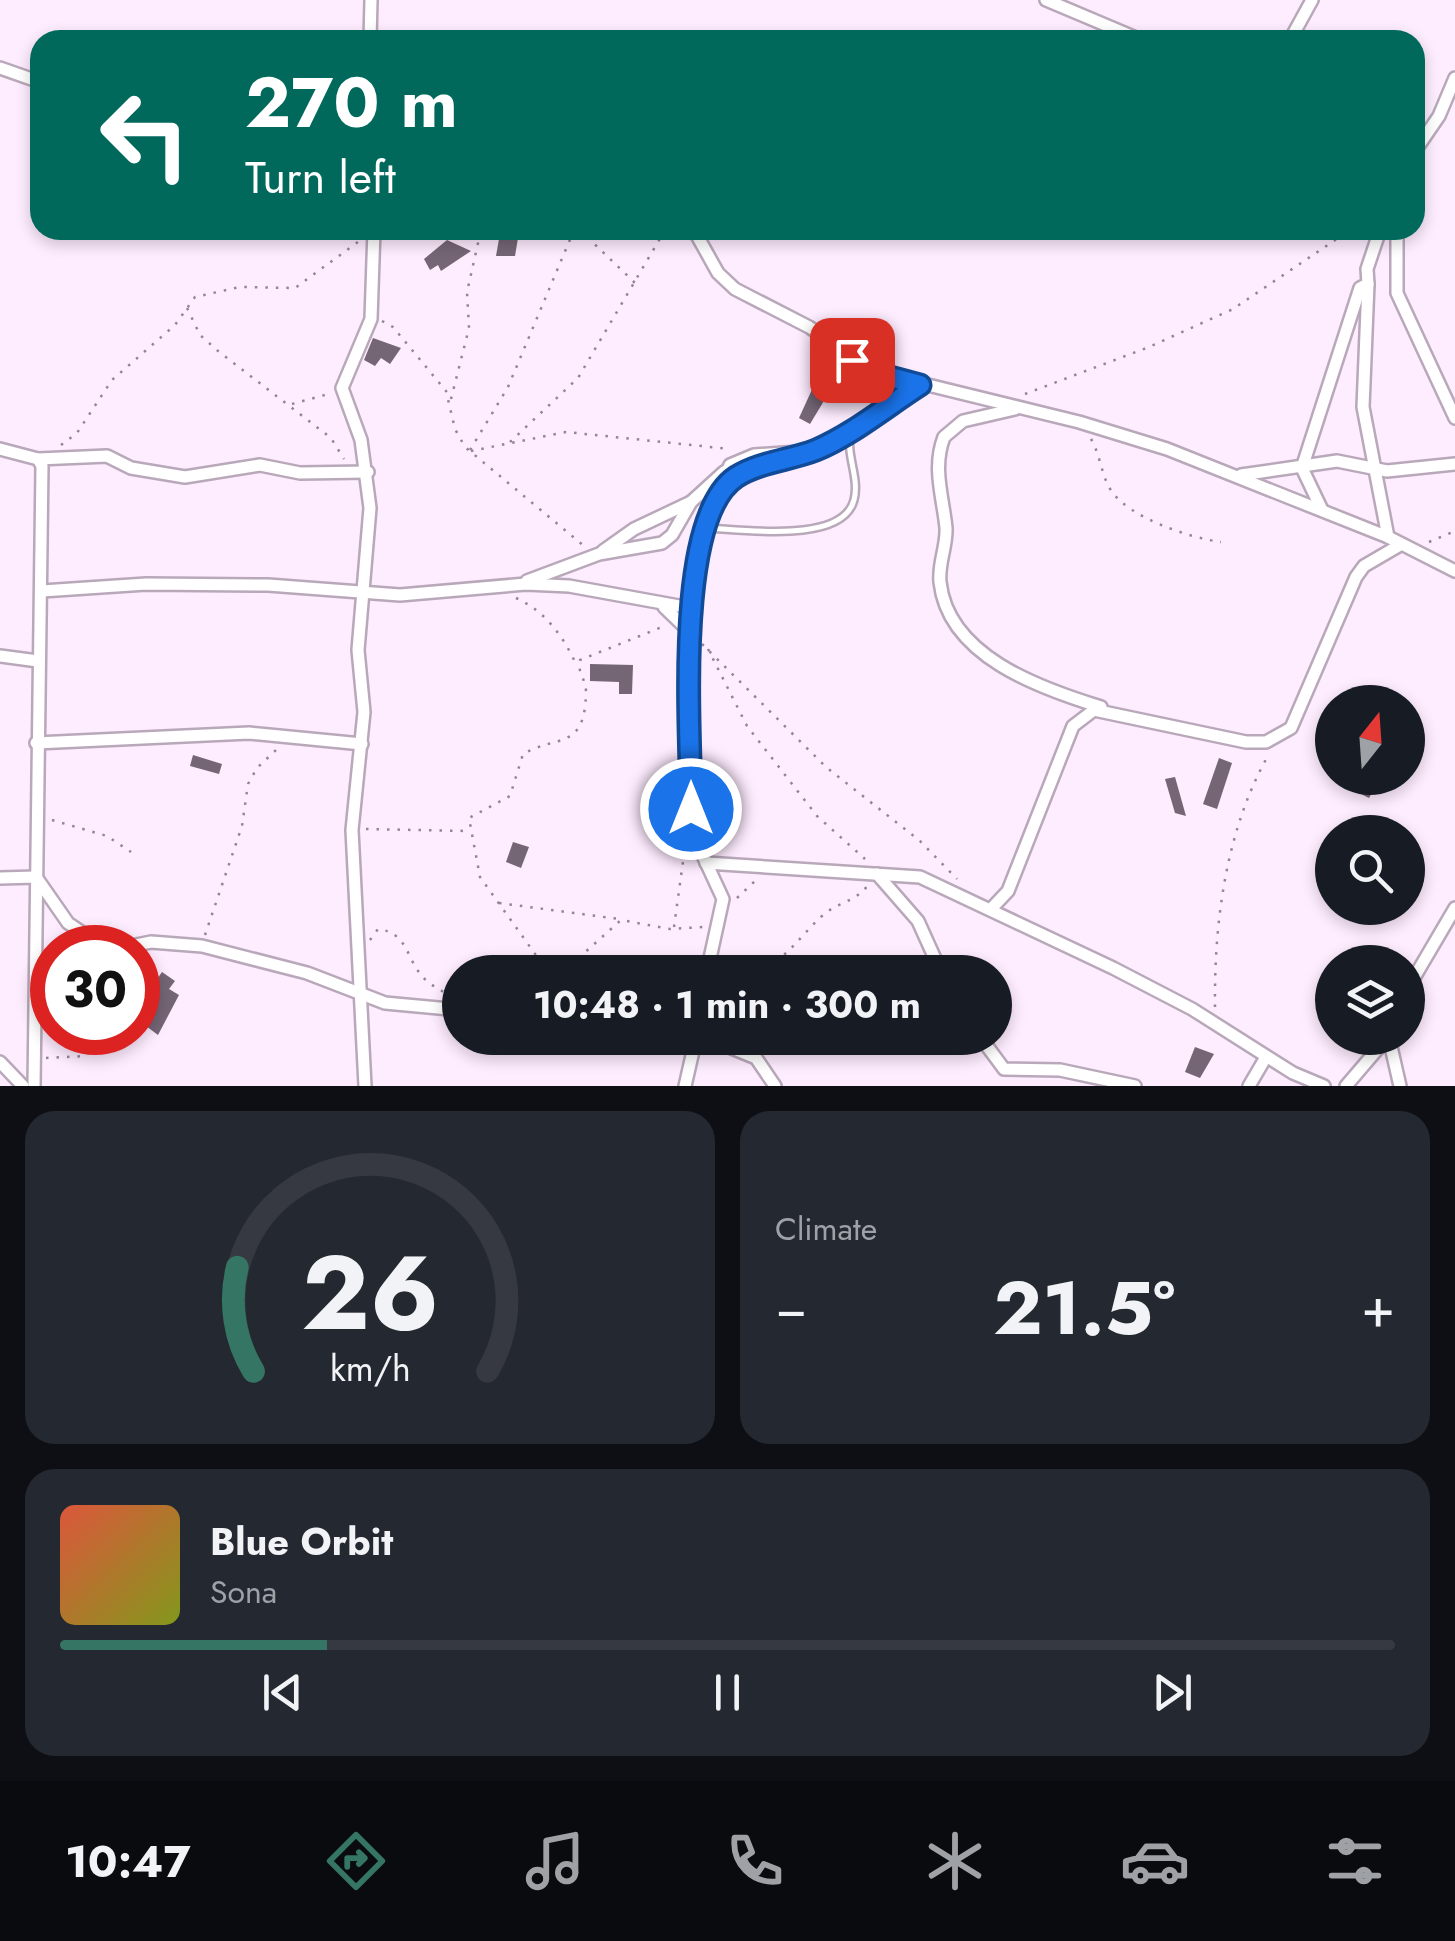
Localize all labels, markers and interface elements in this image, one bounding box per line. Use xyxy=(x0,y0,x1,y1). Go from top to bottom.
text: 270 m xyxy=(245,52,458,153)
icon: left xyxy=(80,70,210,200)
text: Turn left xyxy=(245,145,396,210)
pin xyxy=(810,318,895,403)
icon: arrive xyxy=(825,333,880,388)
north arrow xyxy=(1315,685,1425,795)
map controls xyxy=(1315,685,1425,1055)
position arrow xyxy=(639,757,743,861)
button: search xyxy=(1315,815,1425,925)
speed limit sign: 30 xyxy=(30,925,160,1055)
button: layers xyxy=(1315,945,1425,1055)
text: 10:48 · 1 min · 300 m xyxy=(533,977,921,1032)
text: Climate xyxy=(775,1206,877,1252)
text: 26 xyxy=(301,1218,439,1368)
text: 21.5° xyxy=(993,1254,1175,1362)
text: − xyxy=(775,1268,807,1348)
text: + xyxy=(1361,1268,1395,1348)
text: km/h xyxy=(330,1343,410,1394)
text: Blue Orbit xyxy=(210,1514,393,1569)
text: Sona xyxy=(210,1569,277,1615)
icon: previous xyxy=(255,1665,310,1720)
icon: pause xyxy=(700,1665,755,1720)
icon: next xyxy=(1145,1665,1200,1720)
icon: directions xyxy=(321,1826,391,1896)
icon: music xyxy=(520,1826,590,1896)
icon: phone xyxy=(720,1826,790,1896)
icon: climate xyxy=(920,1826,990,1896)
icon: car xyxy=(1120,1826,1190,1896)
icon: filters xyxy=(1320,1826,1390,1896)
text: 10:47 xyxy=(65,1829,191,1894)

